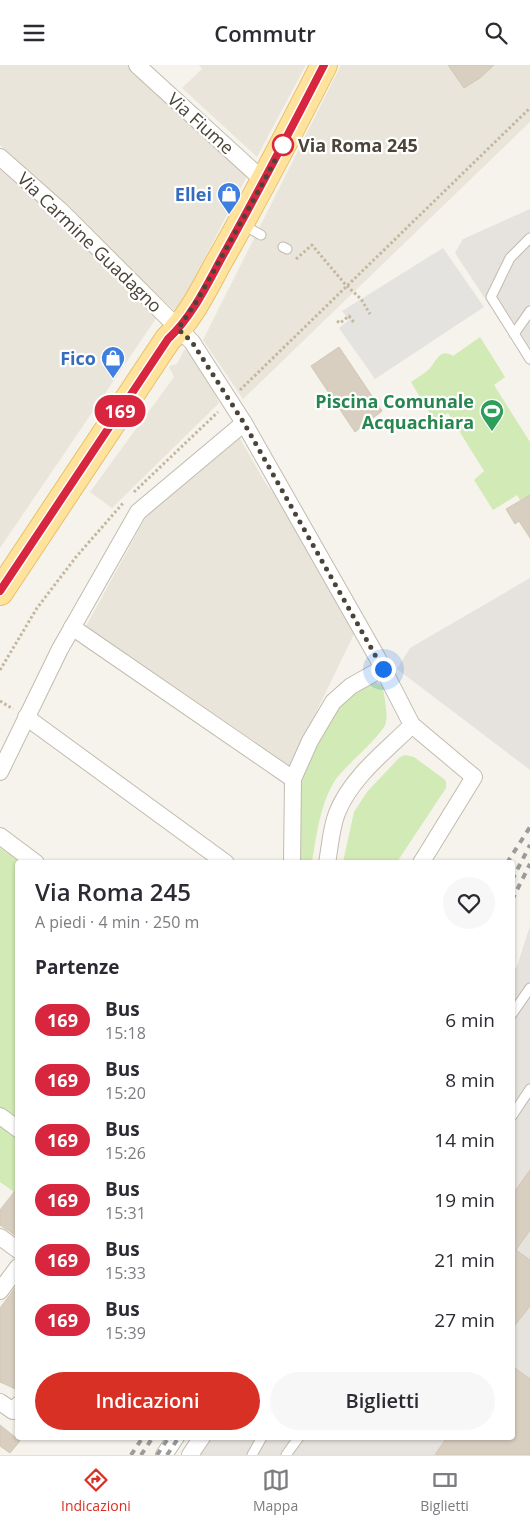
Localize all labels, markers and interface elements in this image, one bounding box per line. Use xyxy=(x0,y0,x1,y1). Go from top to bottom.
text: Commutr xyxy=(214,18,316,48)
icon: menu xyxy=(20,19,48,47)
icon: search xyxy=(482,19,510,47)
street label: Via Fiume xyxy=(163,87,239,159)
place label: Via Roma 245 xyxy=(298,133,418,157)
marker: Via Roma 245 xyxy=(272,134,294,156)
street label: Via Carmine Guadagno xyxy=(12,167,168,317)
shop icon: Ellei xyxy=(216,181,242,215)
place label: Ellei xyxy=(175,182,212,206)
shop icon: Fico xyxy=(100,345,126,379)
place label: Fico xyxy=(60,346,96,370)
place label: Piscina Comunale Acquachiara xyxy=(315,389,474,434)
line badge: 169 xyxy=(91,395,149,427)
sports icon: Piscina Comunale Acquachiara xyxy=(479,398,505,432)
text: 169 xyxy=(105,399,135,423)
your location xyxy=(371,657,396,682)
text: Via Roma 245 xyxy=(35,875,191,908)
button: heart xyxy=(443,877,495,929)
text: A piedi · 4 min · 250 m xyxy=(35,911,199,933)
text: Partenze xyxy=(35,954,120,980)
text: Bus xyxy=(105,996,140,1022)
text: 6 min xyxy=(445,1007,495,1033)
text: 169 xyxy=(47,1008,78,1032)
text: 15:18 xyxy=(105,1022,146,1044)
text: Bus xyxy=(105,1056,140,1082)
text: 8 min xyxy=(445,1067,495,1093)
text: 169 xyxy=(47,1068,78,1092)
text: 15:20 xyxy=(105,1082,146,1104)
text: Bus xyxy=(105,1116,140,1142)
text: 14 min xyxy=(434,1127,495,1153)
text: 169 xyxy=(47,1128,78,1152)
text: 15:26 xyxy=(105,1142,146,1164)
text: Bus xyxy=(105,1176,140,1202)
text: 19 min xyxy=(434,1187,495,1213)
text: 169 xyxy=(47,1188,78,1212)
text: 15:31 xyxy=(105,1202,146,1224)
text: Bus xyxy=(105,1236,140,1262)
text: 21 min xyxy=(434,1247,495,1273)
text: 169 xyxy=(47,1248,78,1272)
text: 15:33 xyxy=(105,1262,146,1284)
text: Bus xyxy=(105,1296,140,1322)
text: 27 min xyxy=(434,1307,495,1333)
text: 169 xyxy=(47,1308,78,1332)
text: 15:39 xyxy=(105,1322,146,1344)
button: Indicazioni xyxy=(35,1372,260,1430)
button: Biglietti xyxy=(270,1372,495,1430)
tab: Indicazioni xyxy=(61,1466,131,1515)
tab: Mappa xyxy=(253,1466,298,1515)
tab: Biglietti xyxy=(420,1466,469,1515)

